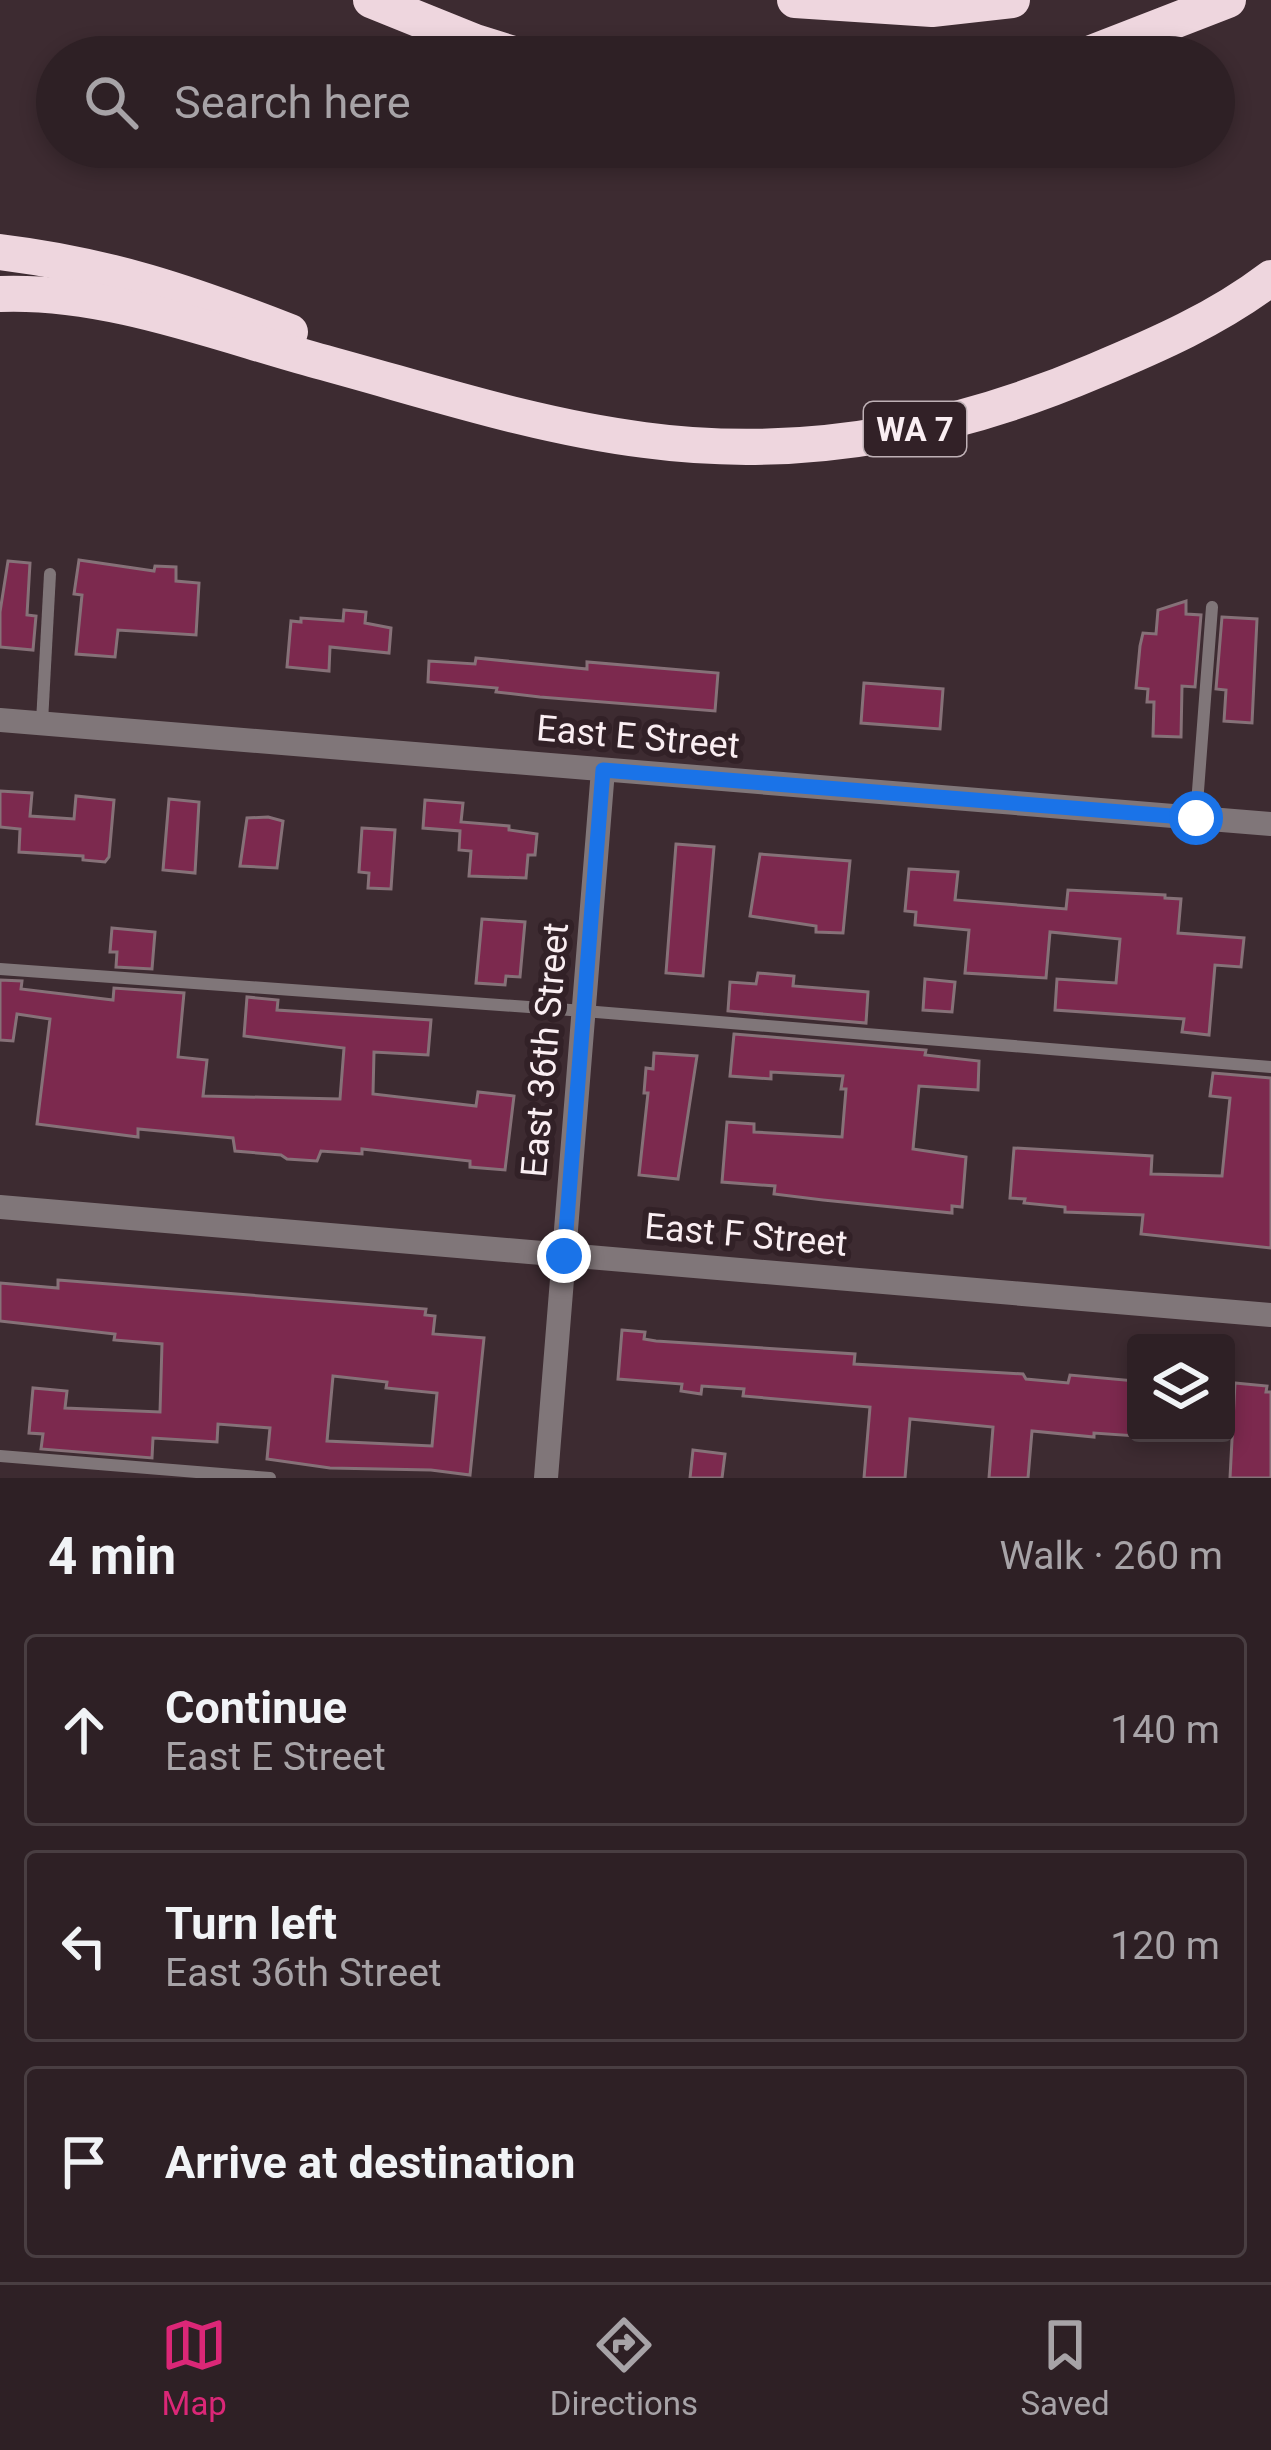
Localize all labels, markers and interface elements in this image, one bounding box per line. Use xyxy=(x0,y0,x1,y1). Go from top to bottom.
search box xyxy=(36,36,1235,168)
icon: search xyxy=(78,69,144,135)
text: Search here xyxy=(174,76,411,129)
road number: WA 7 xyxy=(864,402,966,456)
street label: East E Street xyxy=(535,707,741,767)
route start xyxy=(1169,791,1223,845)
street label: East 36th Street xyxy=(513,921,577,1179)
street label: East F Street xyxy=(643,1205,849,1265)
route end xyxy=(537,1229,591,1283)
map controls xyxy=(1127,1334,1235,1442)
button: layers xyxy=(1127,1334,1235,1442)
text: 4 min xyxy=(48,1527,176,1586)
text: Walk · 260 m xyxy=(999,1533,1223,1579)
text: Continue xyxy=(165,1681,347,1734)
icon: ahead xyxy=(51,1697,117,1763)
text: 140 m xyxy=(1110,1707,1220,1753)
text: East E Street xyxy=(165,1734,386,1780)
text: Turn left xyxy=(165,1897,337,1950)
icon: left xyxy=(51,1913,117,1979)
text: 120 m xyxy=(1110,1923,1220,1969)
text: East 36th Street xyxy=(165,1950,442,1996)
icon: arrive xyxy=(51,2129,117,2195)
text: Arrive at destination xyxy=(165,2136,576,2189)
tab: Map xyxy=(161,2312,227,2423)
tab: Directions xyxy=(550,2312,698,2423)
tab: Saved xyxy=(1021,2312,1110,2423)

